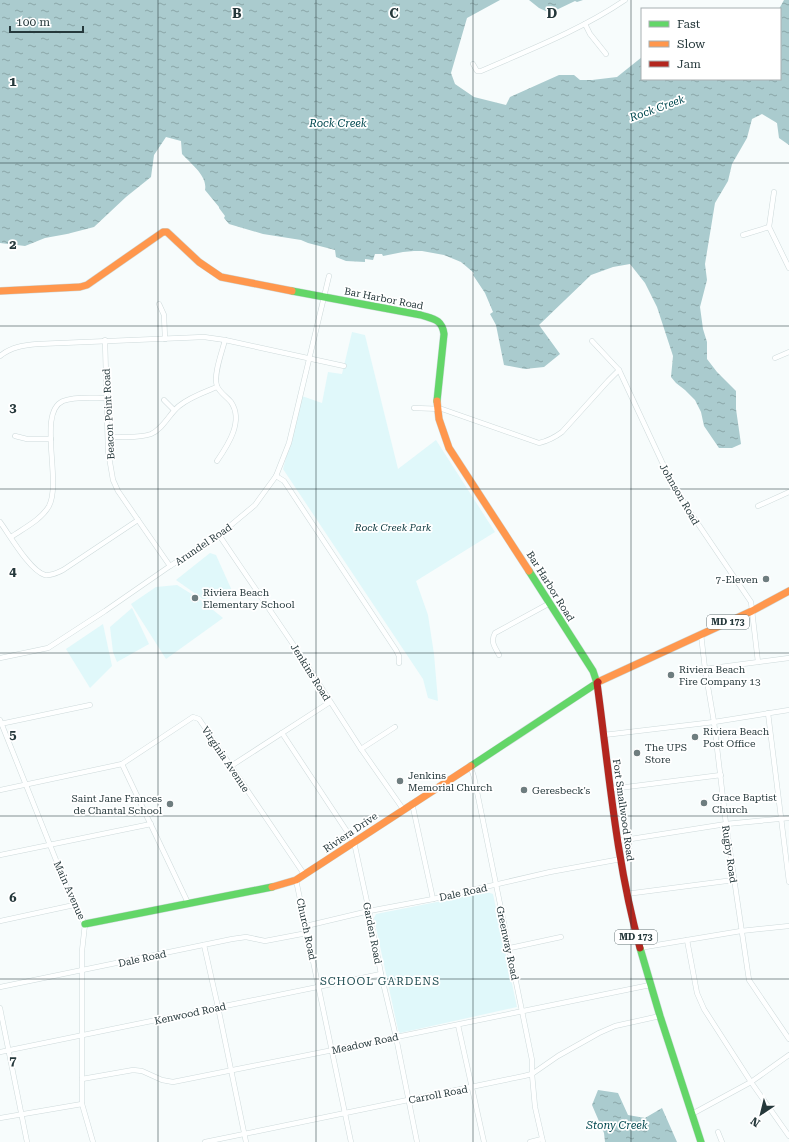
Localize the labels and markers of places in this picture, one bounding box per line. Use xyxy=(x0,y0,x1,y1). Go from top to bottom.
place label: 7-Eleven xyxy=(716,574,759,585)
marker: 7-Eleven xyxy=(761,574,771,584)
place label: Riviera Beach Elementary School xyxy=(203,587,295,610)
marker: Riviera Beach Elementary School xyxy=(190,593,200,603)
place label: Riviera Beach Fire Company 13 xyxy=(679,664,761,687)
marker: Riviera Beach Fire Company 13 xyxy=(666,670,676,680)
place label: Riviera Beach Post Office xyxy=(703,726,770,749)
marker: Riviera Beach Post Office xyxy=(690,732,700,742)
place label: The UPS Store xyxy=(645,742,687,765)
marker: The UPS Store xyxy=(632,748,642,758)
place label: Jenkins Memorial Church xyxy=(408,770,493,793)
marker: Jenkins Memorial Church xyxy=(395,776,405,786)
marker: Geresbeck's xyxy=(519,785,529,795)
place label: Geresbeck's xyxy=(532,785,591,796)
place label: Grace Baptist Church xyxy=(712,792,777,815)
place label: Saint Jane Frances de Chantal School xyxy=(72,793,162,816)
marker: Grace Baptist Church xyxy=(699,798,709,808)
marker: Saint Jane Frances de Chantal School xyxy=(165,799,175,809)

